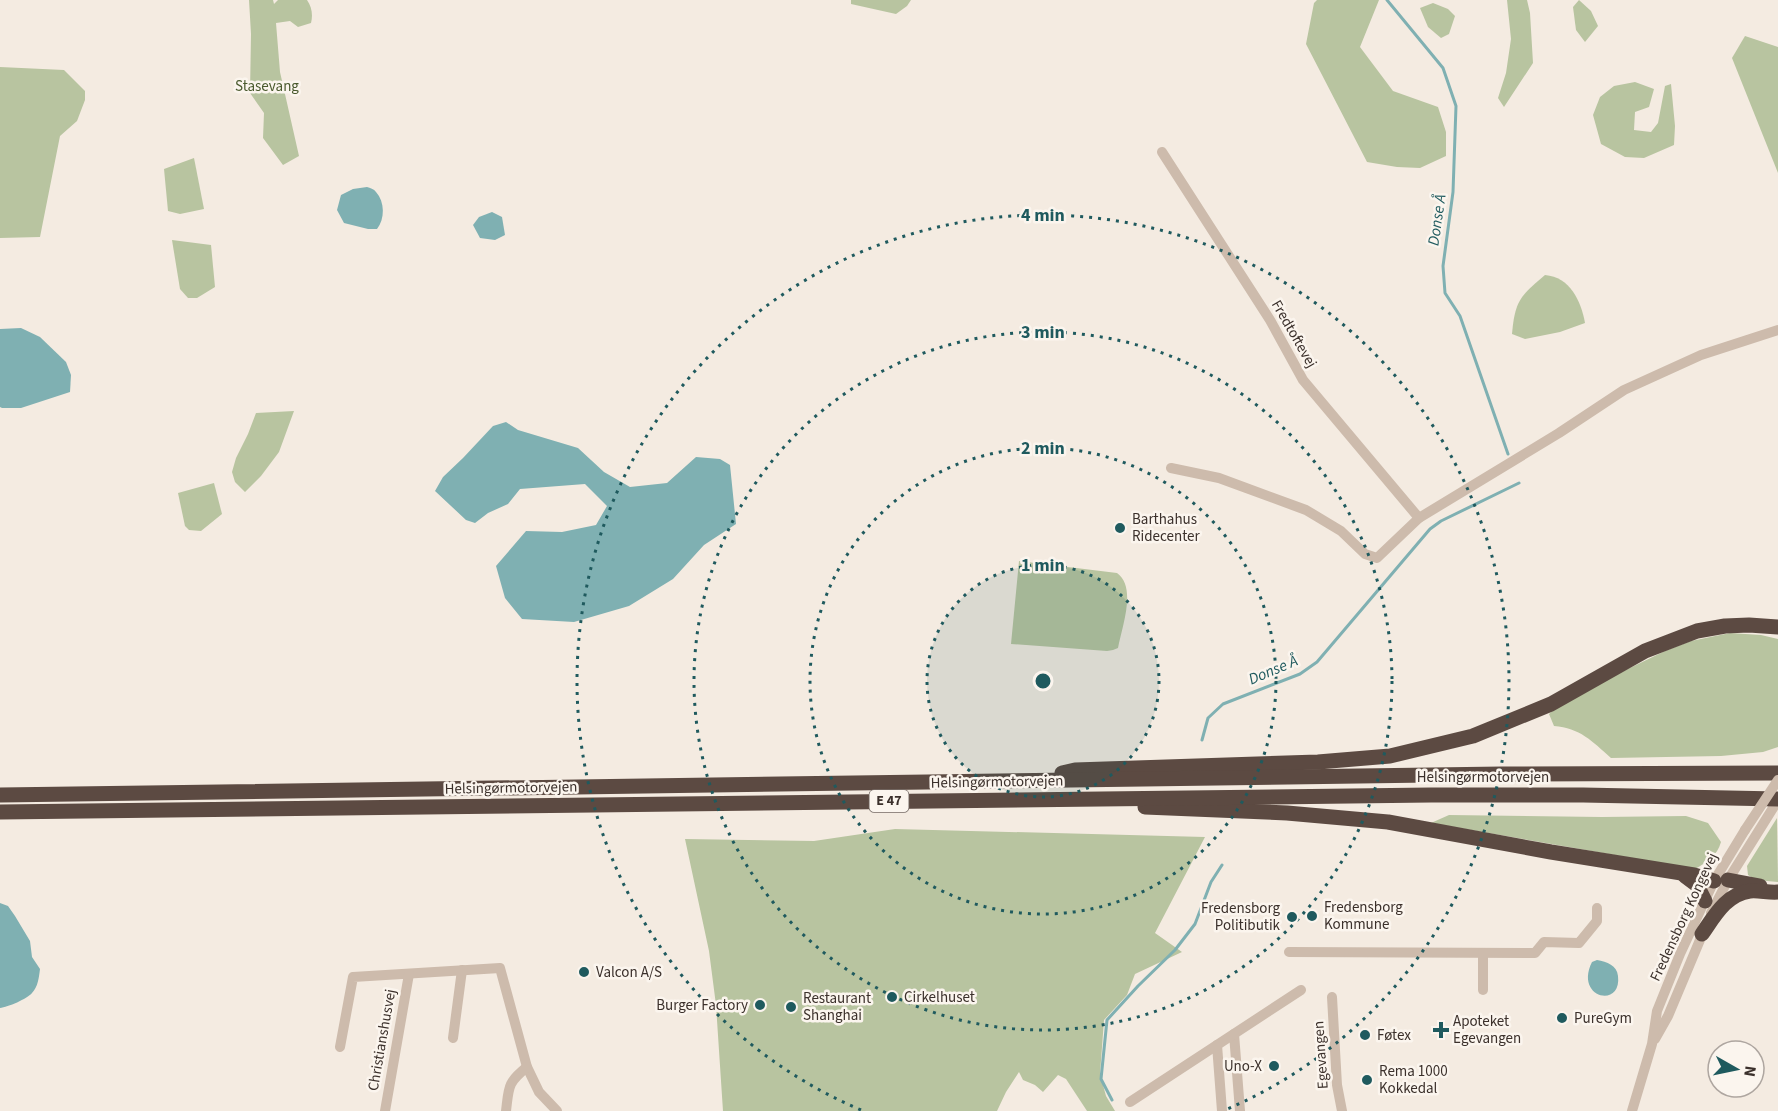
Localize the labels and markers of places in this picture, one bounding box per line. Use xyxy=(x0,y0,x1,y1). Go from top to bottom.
place label: Barthahus Ridecenter xyxy=(1132,509,1200,547)
marker: Barthahus Ridecenter xyxy=(1113,521,1127,535)
centre of rings xyxy=(1033,671,1053,691)
place label: Fredensborg Kommune xyxy=(1324,897,1403,935)
place label: Fredensborg Politibutik xyxy=(1201,898,1281,936)
marker: Fredensborg Kommune xyxy=(1305,909,1319,923)
marker: Fredensborg Politibutik xyxy=(1285,910,1299,924)
place label: Valcon A/S xyxy=(596,962,662,983)
marker: Valcon A/S xyxy=(577,965,591,979)
place label: Cirkelhuset xyxy=(904,987,975,1008)
place label: Restaurant Shanghai xyxy=(803,988,871,1026)
marker: Cirkelhuset xyxy=(885,990,899,1004)
place label: Burger Factory xyxy=(656,995,748,1016)
marker: Burger Factory xyxy=(753,998,767,1012)
marker: Restaurant Shanghai xyxy=(784,1000,798,1014)
place label: PureGym xyxy=(1574,1008,1632,1029)
place label: Apoteket Egevangen xyxy=(1453,1011,1521,1049)
marker: PureGym xyxy=(1555,1011,1569,1025)
marker: Apoteket Egevangen xyxy=(1434,1023,1448,1037)
place label: Føtex xyxy=(1377,1025,1411,1046)
marker: Føtex xyxy=(1358,1028,1372,1042)
place label: Uno-X xyxy=(1224,1056,1262,1077)
marker: Uno-X xyxy=(1267,1059,1281,1073)
place label: Rema 1000 Kokkedal xyxy=(1379,1061,1448,1099)
marker: Rema 1000 Kokkedal xyxy=(1360,1073,1374,1087)

